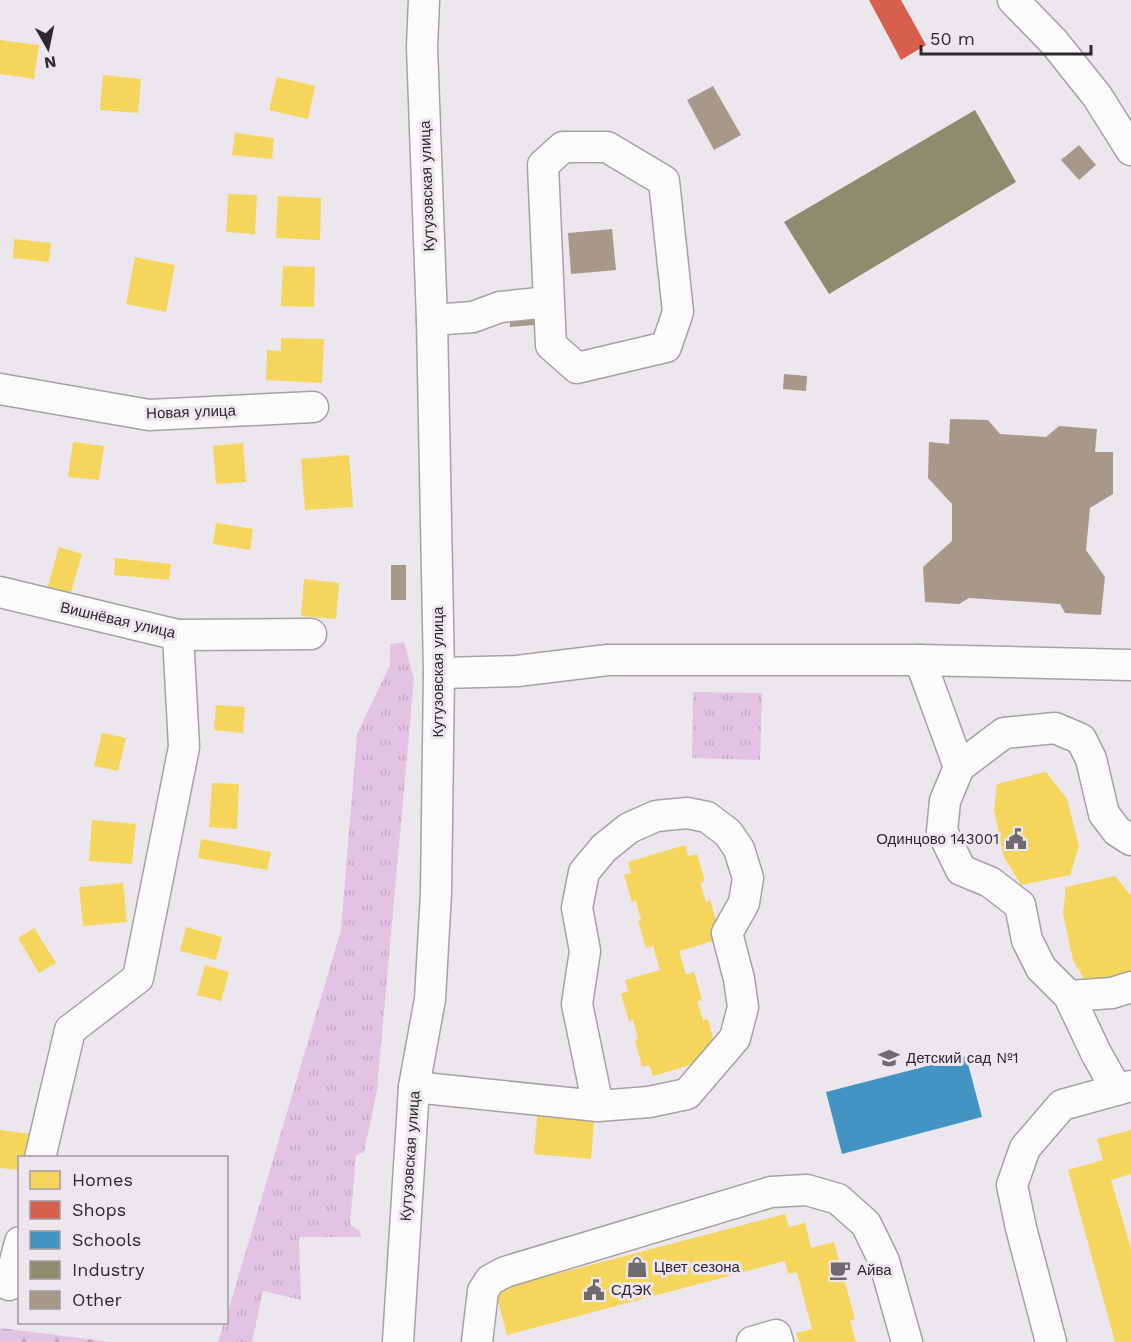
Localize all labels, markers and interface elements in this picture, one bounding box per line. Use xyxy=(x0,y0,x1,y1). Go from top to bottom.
north arrow xyxy=(18,18,78,78)
scale bar xyxy=(921,18,1090,56)
text: 50 m xyxy=(930,28,975,49)
text: N xyxy=(43,52,58,73)
street label: Кутузовская улица xyxy=(416,120,438,252)
street label: Новая улица xyxy=(146,401,237,423)
street label: Вишнёвая улица xyxy=(59,598,178,642)
street label: Кутузовская улица xyxy=(429,606,447,737)
public building icon: Одинцово 143001 xyxy=(1004,827,1028,851)
place label: Одинцово 143001 xyxy=(876,830,999,848)
school or university icon: Детский сад №1 xyxy=(877,1046,901,1070)
place label: Детский сад №1 xyxy=(906,1049,1019,1067)
street label: Кутузовская улица xyxy=(396,1089,424,1222)
legend xyxy=(18,1156,228,1324)
text: Homes xyxy=(72,1169,133,1190)
text: Shops xyxy=(72,1199,126,1220)
text: Schools xyxy=(72,1229,141,1250)
shop icon: Цвет сезона xyxy=(625,1255,649,1279)
place label: Цвет сезона xyxy=(654,1258,741,1276)
cafe icon: Айва xyxy=(828,1258,852,1282)
text: Industry xyxy=(72,1259,145,1280)
place label: Айва xyxy=(857,1261,892,1279)
public building icon: СДЭК xyxy=(582,1278,606,1302)
place label: СДЭК xyxy=(611,1281,651,1299)
text: Other xyxy=(72,1289,122,1310)

